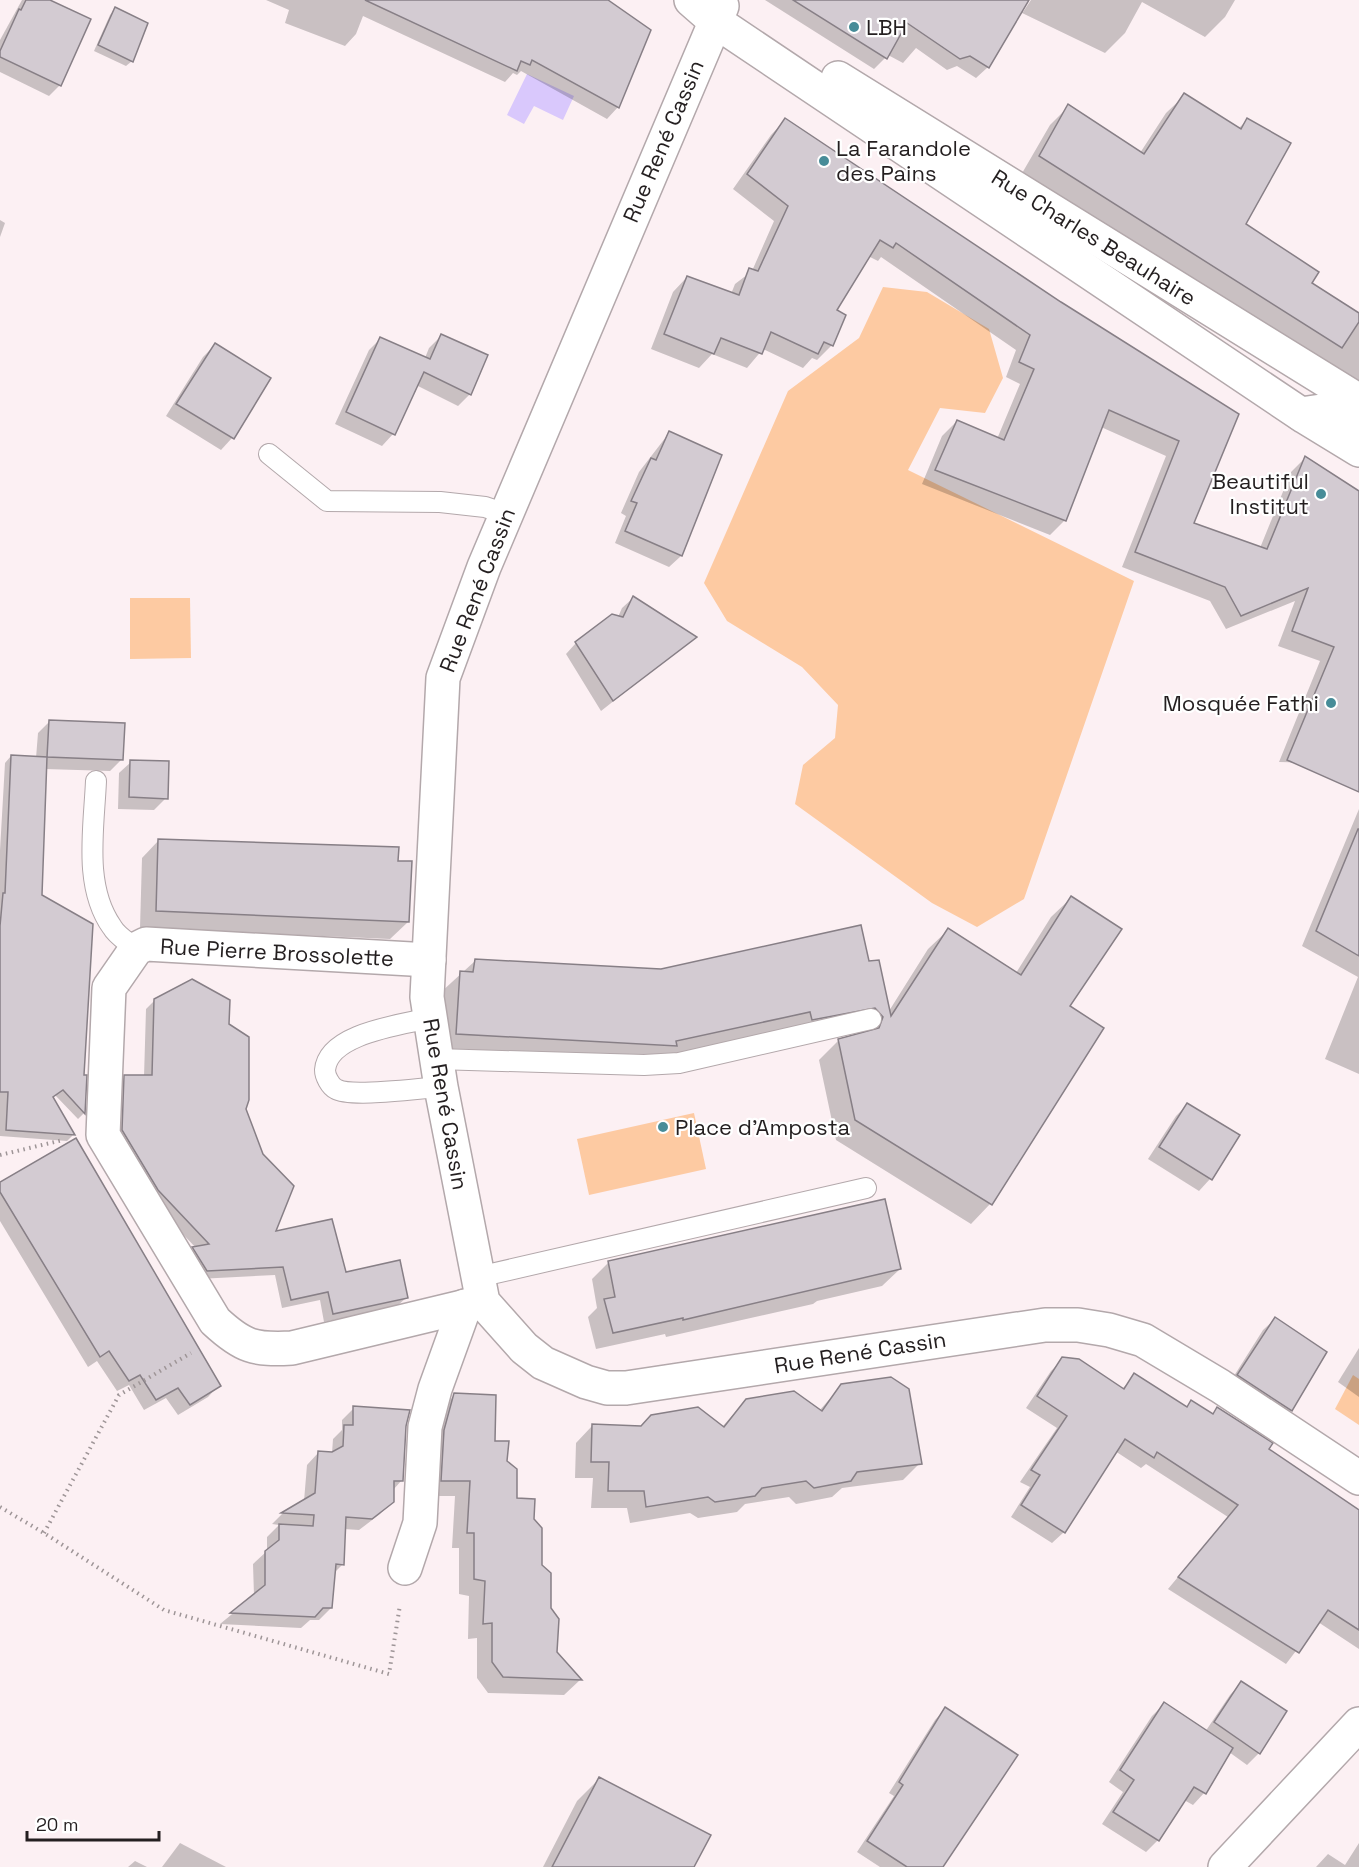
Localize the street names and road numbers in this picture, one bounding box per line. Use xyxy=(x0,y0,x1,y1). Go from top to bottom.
street label: Rue René Cassin xyxy=(616,56,710,226)
street label: Rue Charles Beauhaire xyxy=(986,163,1202,311)
street label: Rue René Cassin xyxy=(433,504,521,676)
street label: Rue Pierre Brossolette xyxy=(159,932,395,972)
street label: Rue René Cassin xyxy=(417,1016,475,1192)
street label: Rue René Cassin xyxy=(772,1325,948,1379)

